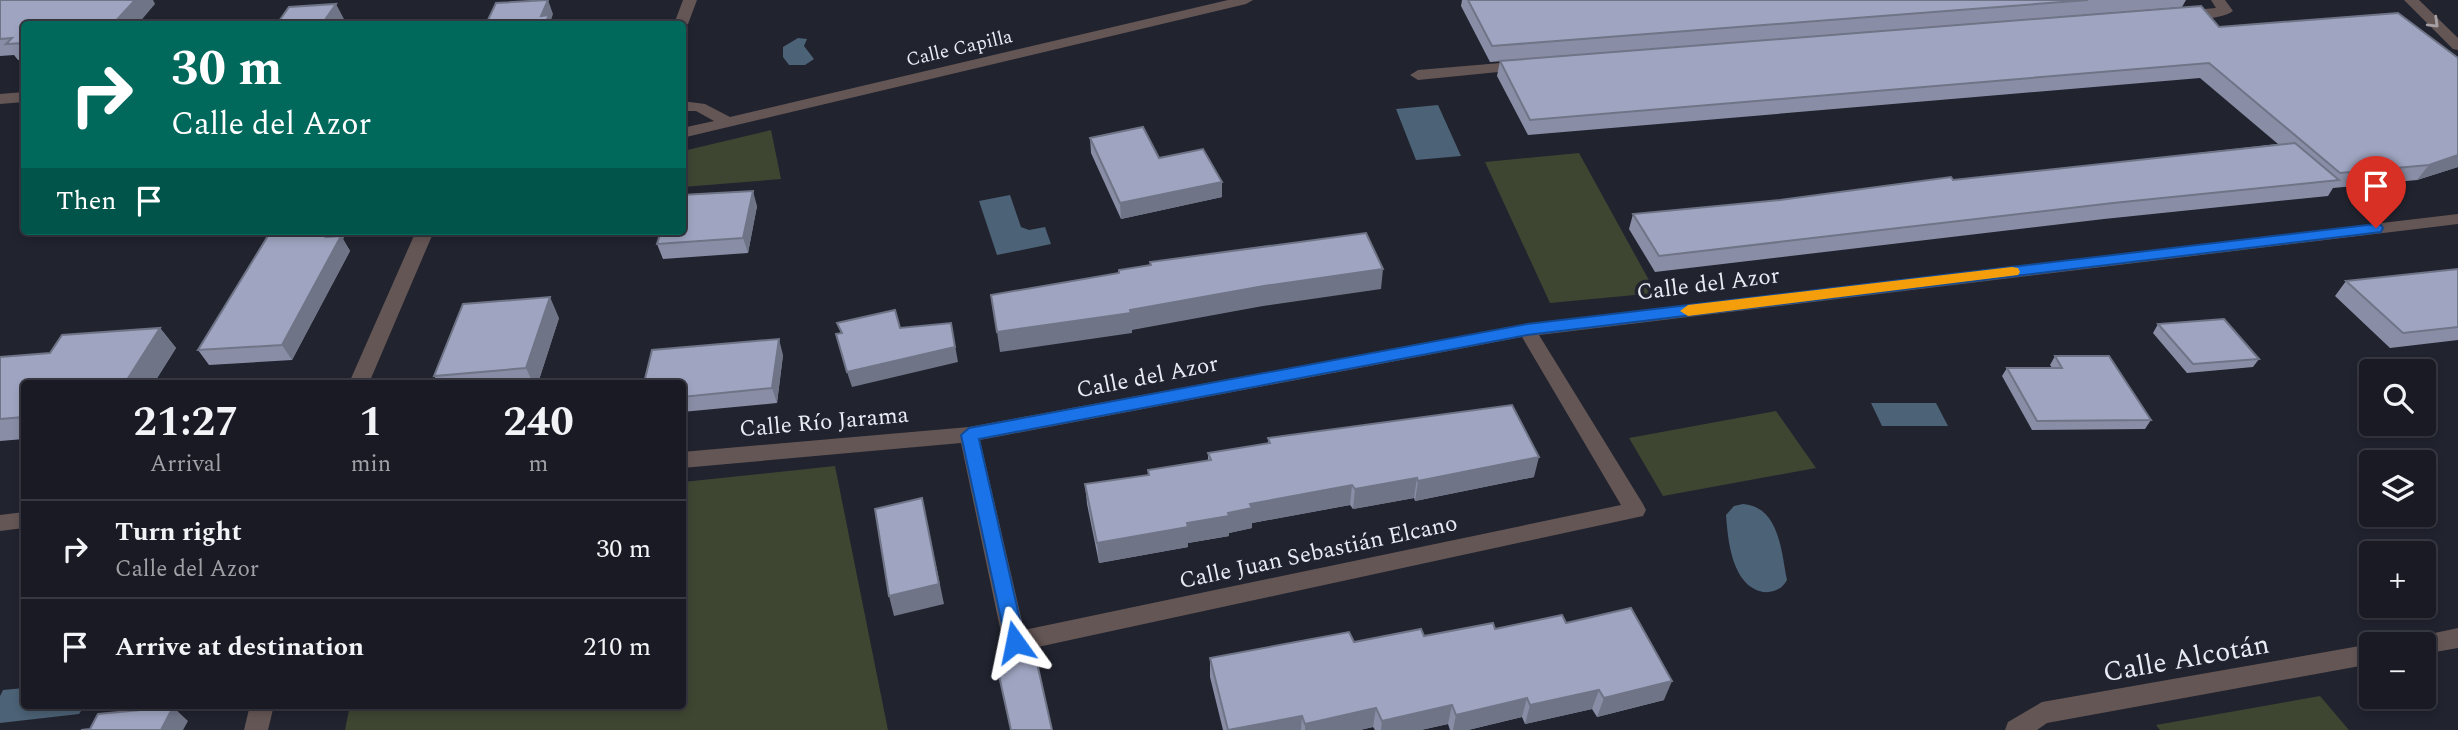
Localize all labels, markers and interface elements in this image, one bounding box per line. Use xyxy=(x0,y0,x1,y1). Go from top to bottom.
one-way arrow xyxy=(2426,14,2439,27)
street label: Calle Capilla xyxy=(903,22,1016,75)
text: 30 m xyxy=(171,32,282,107)
icon: right xyxy=(56,49,147,140)
text: Calle del Azor xyxy=(171,100,371,149)
pin xyxy=(2346,156,2406,228)
icon: arrive xyxy=(2357,167,2395,205)
text: Then xyxy=(56,181,116,221)
icon: arrive xyxy=(130,182,168,220)
street label: Calle del Azor xyxy=(1635,258,1782,311)
street label: Calle del Azor xyxy=(1073,347,1221,408)
map controls xyxy=(2359,359,2436,709)
button: search xyxy=(2359,359,2436,436)
text: 21:27 xyxy=(133,391,239,454)
text: 1 xyxy=(359,391,383,454)
text: 240 xyxy=(503,391,574,454)
street label: Calle Río Jarama xyxy=(738,398,910,447)
text: Arrival xyxy=(150,447,222,482)
text: min xyxy=(351,447,391,482)
text: m xyxy=(529,447,548,482)
button: layers xyxy=(2359,450,2436,527)
street label: Calle Juan Sebastián Elcano xyxy=(1176,506,1461,599)
text: Turn right xyxy=(115,512,242,552)
text: 30 m xyxy=(596,529,651,569)
icon: right xyxy=(56,530,94,568)
button: + xyxy=(2359,541,2436,618)
text: Calle del Azor xyxy=(115,552,259,587)
position arrow xyxy=(978,605,1052,679)
street label: Calle Alcotán xyxy=(2100,623,2273,694)
text: Arrive at destination xyxy=(115,627,364,667)
text: 210 m xyxy=(583,627,651,667)
icon: arrive xyxy=(56,628,94,666)
button: − xyxy=(2359,632,2436,709)

